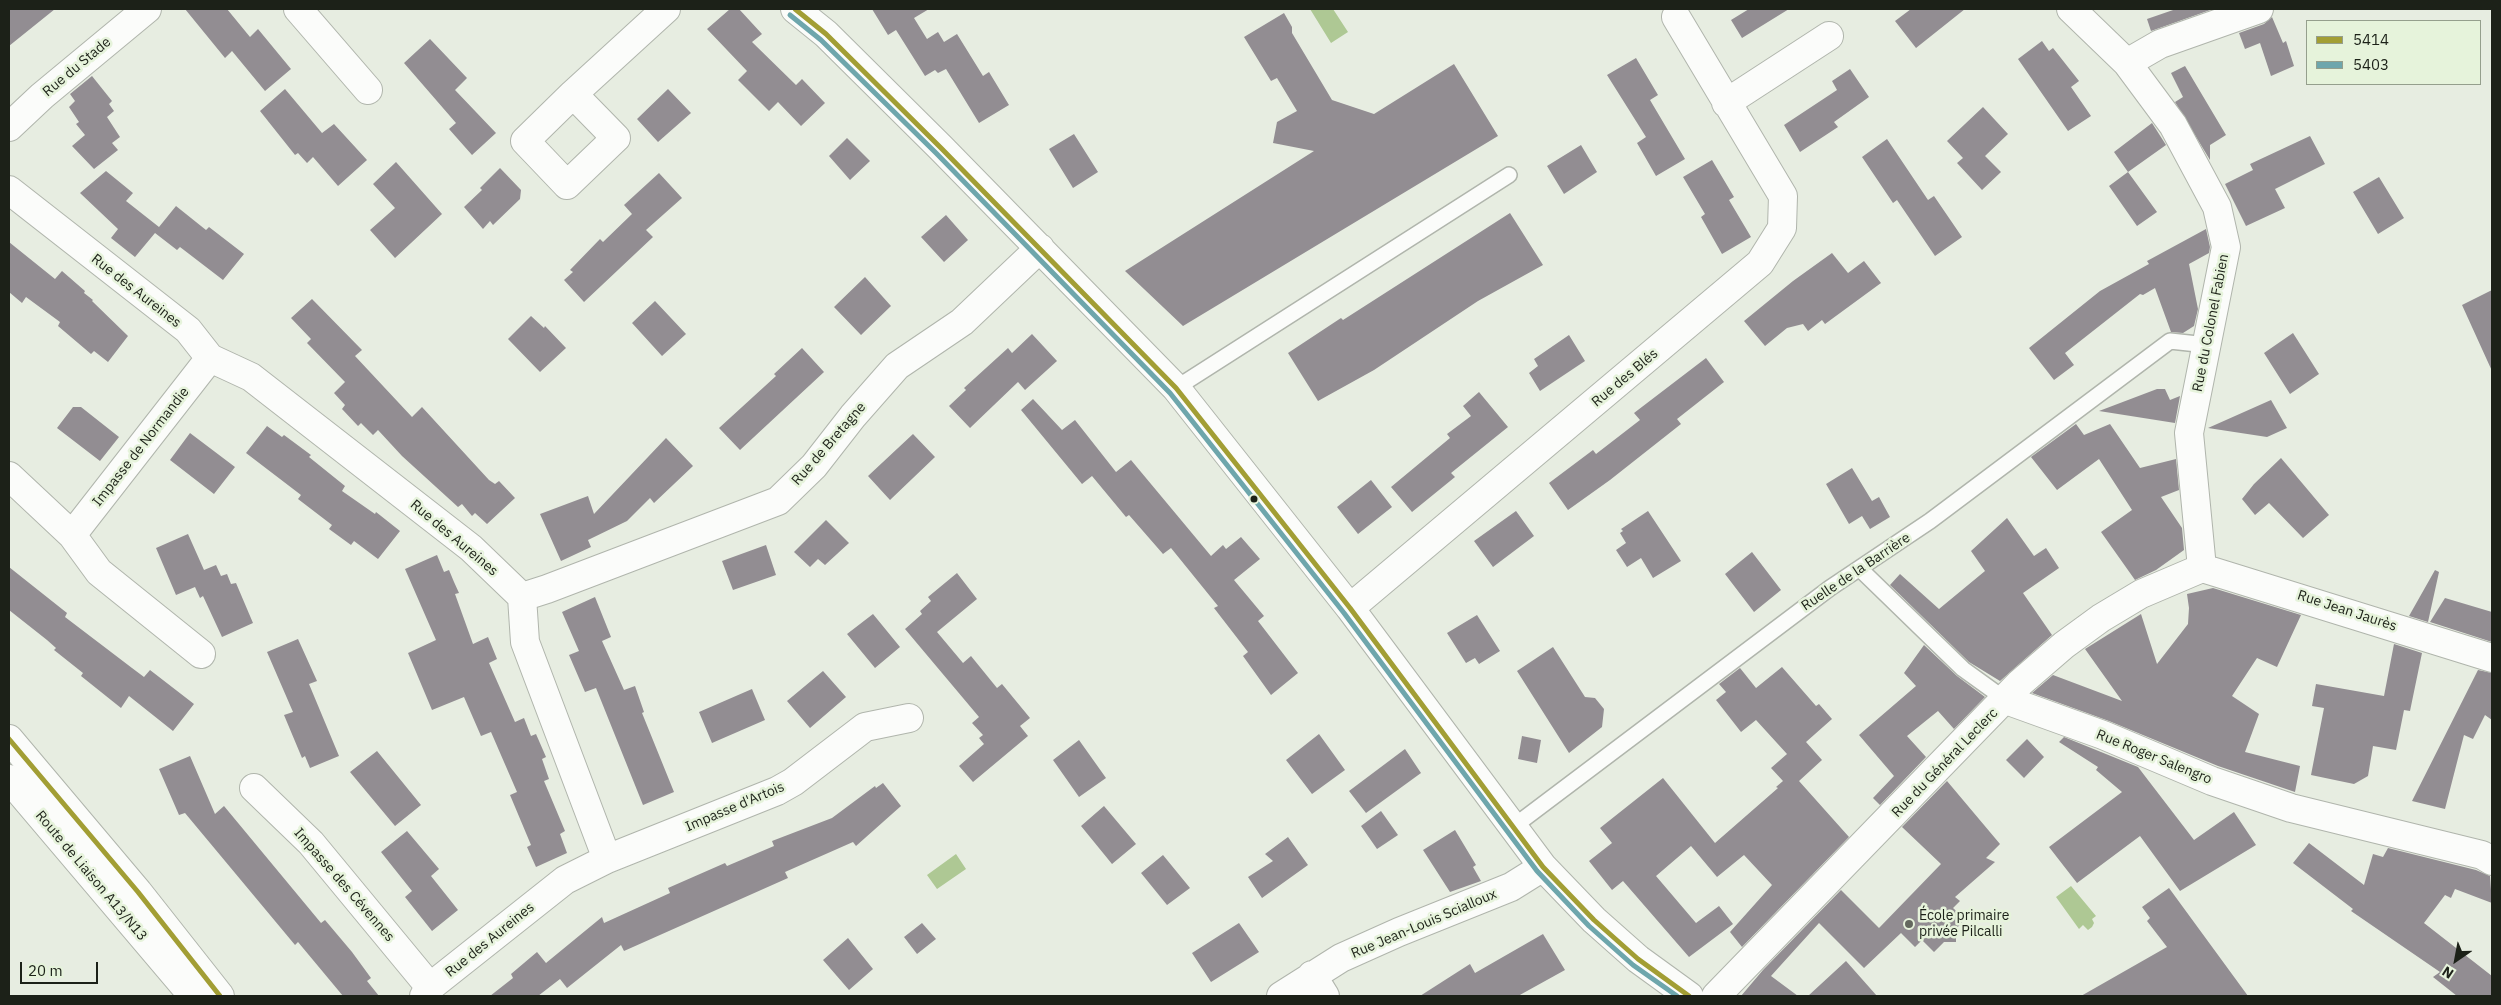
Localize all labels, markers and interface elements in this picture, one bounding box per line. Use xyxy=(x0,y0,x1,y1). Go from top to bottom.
legend xyxy=(2306,20,2481,85)
text: 5414 xyxy=(2353,30,2389,49)
street label: Rue du Stade xyxy=(40,34,114,100)
text: 5403 xyxy=(2353,55,2389,74)
street label: Rue des Aureines xyxy=(88,251,184,331)
street label: Rue du Colonel Fabien xyxy=(2189,253,2233,393)
street label: Rue des Blés xyxy=(1588,345,1662,411)
street label: Impasse de Normandie xyxy=(89,384,193,510)
street label: Rue de Bretagne xyxy=(788,399,870,489)
unlabelled marker xyxy=(1249,494,1259,504)
street label: Rue des Aureines xyxy=(407,496,501,580)
street label: Ruelle de la Barrière xyxy=(1798,529,1914,615)
street label: Rue Jean Jaurès xyxy=(2295,587,2399,635)
street label: Rue du Général Leclerc xyxy=(1889,705,2001,821)
street label: Rue Roger Salengro xyxy=(2094,726,2214,788)
street label: Impasse d'Artois xyxy=(683,779,787,835)
street label: Route de Liaison A13/N13 xyxy=(32,808,150,944)
street label: Impasse des Cévennes xyxy=(290,825,398,945)
street label: Rue Jean-Louis Scialloux xyxy=(1349,886,1499,962)
street label: Rue des Aureines xyxy=(442,899,538,981)
place label: École primaire privée Pilcalli xyxy=(1919,908,2009,940)
marker: École primaire privée Pilcalli xyxy=(1903,918,1915,930)
north arrow xyxy=(2431,935,2481,985)
scale bar xyxy=(22,952,100,984)
text: 20 m xyxy=(28,961,63,980)
text: N xyxy=(2439,962,2457,983)

